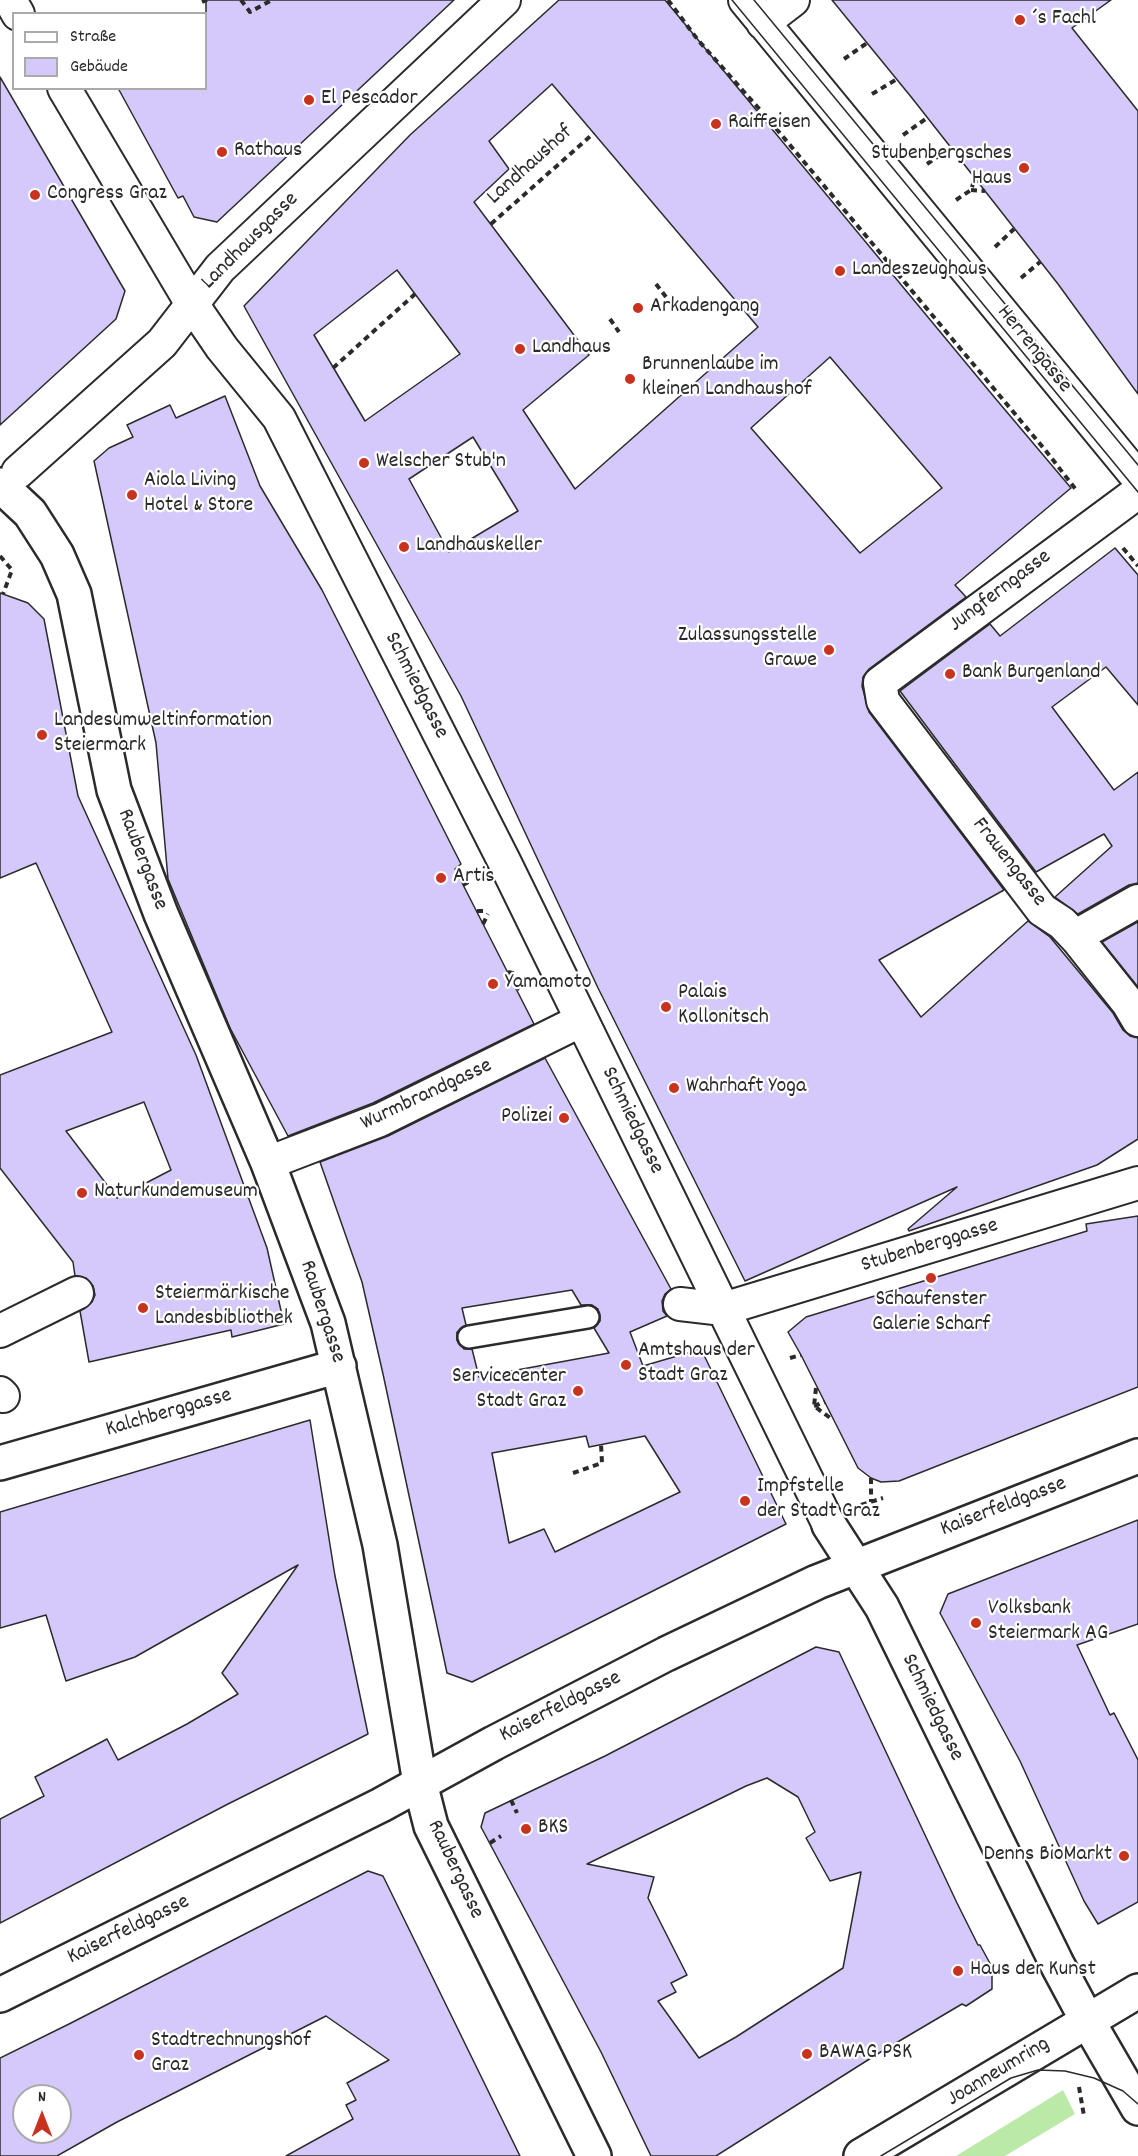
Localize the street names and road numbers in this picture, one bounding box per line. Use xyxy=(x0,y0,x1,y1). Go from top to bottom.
street label: Landhaushof xyxy=(483,121,579,211)
street label: Landhausgasse xyxy=(197,188,305,296)
street label: Herrengasse xyxy=(990,301,1076,399)
street label: Jungferngasse xyxy=(945,545,1057,639)
street label: Schmiedgasse xyxy=(377,628,453,744)
street label: Raubergasse xyxy=(110,806,172,914)
street label: Frauengasse xyxy=(965,813,1051,913)
street label: Wurmbrandgasse xyxy=(357,1054,497,1138)
street label: Schmiedgasse xyxy=(594,1063,668,1179)
street label: Stubenberggasse xyxy=(858,1214,1002,1280)
street label: Raubergasse xyxy=(292,1257,350,1367)
street label: Kalchberggasse xyxy=(103,1383,235,1445)
street label: Kaiserfeldgasse xyxy=(937,1472,1071,1544)
street label: Schmiedgasse xyxy=(894,1650,968,1766)
street label: Kaiserfeldgasse xyxy=(496,1666,626,1750)
street label: Raubergasse xyxy=(420,1816,488,1924)
street label: Kaiserfeldgasse xyxy=(64,1890,194,1972)
street label: Joanneumring xyxy=(943,2032,1055,2114)

